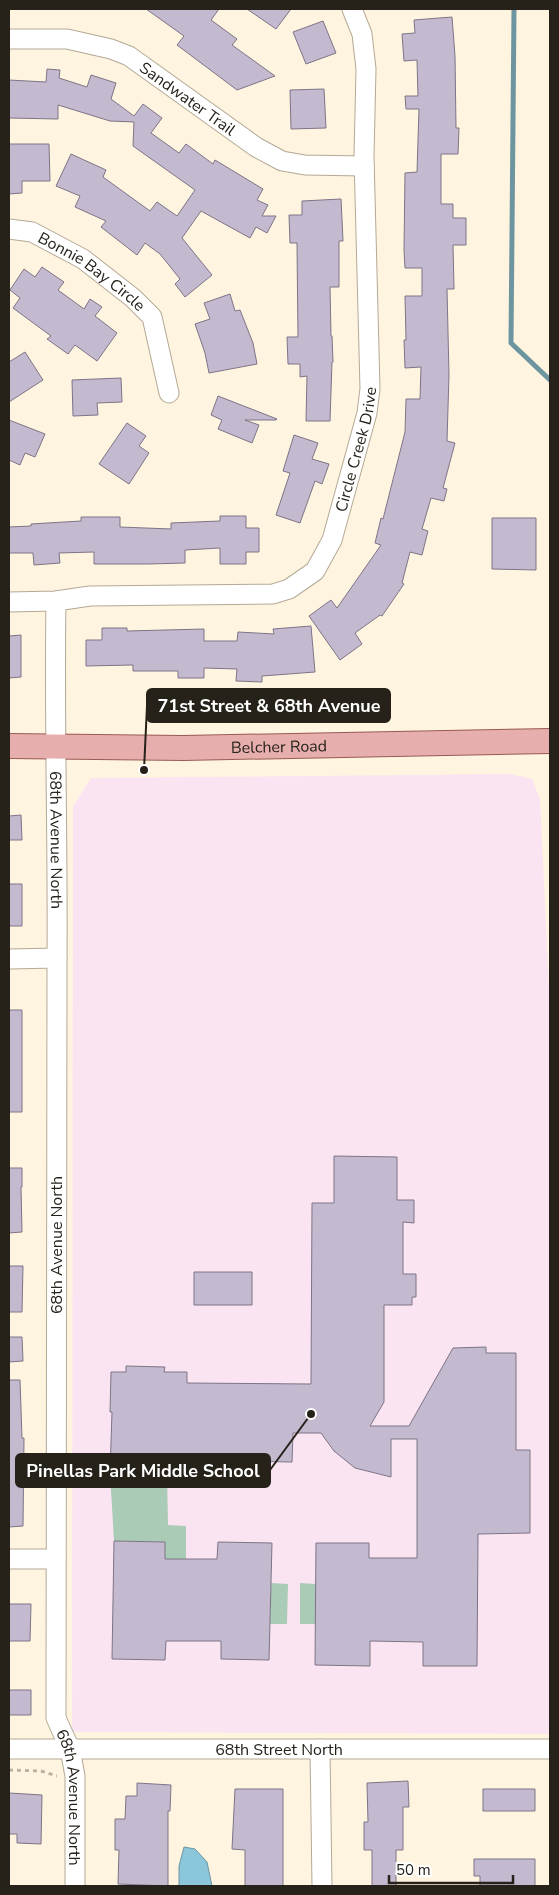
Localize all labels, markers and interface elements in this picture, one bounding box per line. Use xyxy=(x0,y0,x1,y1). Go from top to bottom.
street label: Sandwater Trail xyxy=(135,57,240,141)
street label: Bonnie Bay Circle xyxy=(34,227,150,316)
street label: Circle Creek Drive xyxy=(330,386,382,515)
callout: 71st Street & 68th Avenue xyxy=(147,689,390,722)
text: 71st Street & 68th Avenue xyxy=(158,694,381,718)
street label: Belcher Road xyxy=(231,735,327,759)
street label: 68th Avenue North xyxy=(44,771,67,909)
street label: 68th Avenue North xyxy=(46,1176,68,1314)
callout: Pinellas Park Middle School xyxy=(16,1454,270,1487)
text: Pinellas Park Middle School xyxy=(26,1459,260,1483)
street label: 68th Avenue North xyxy=(50,1726,85,1866)
street label: 68th Street North xyxy=(215,1739,343,1761)
scale bar xyxy=(389,1852,513,1884)
text: 50 m xyxy=(396,1860,431,1880)

